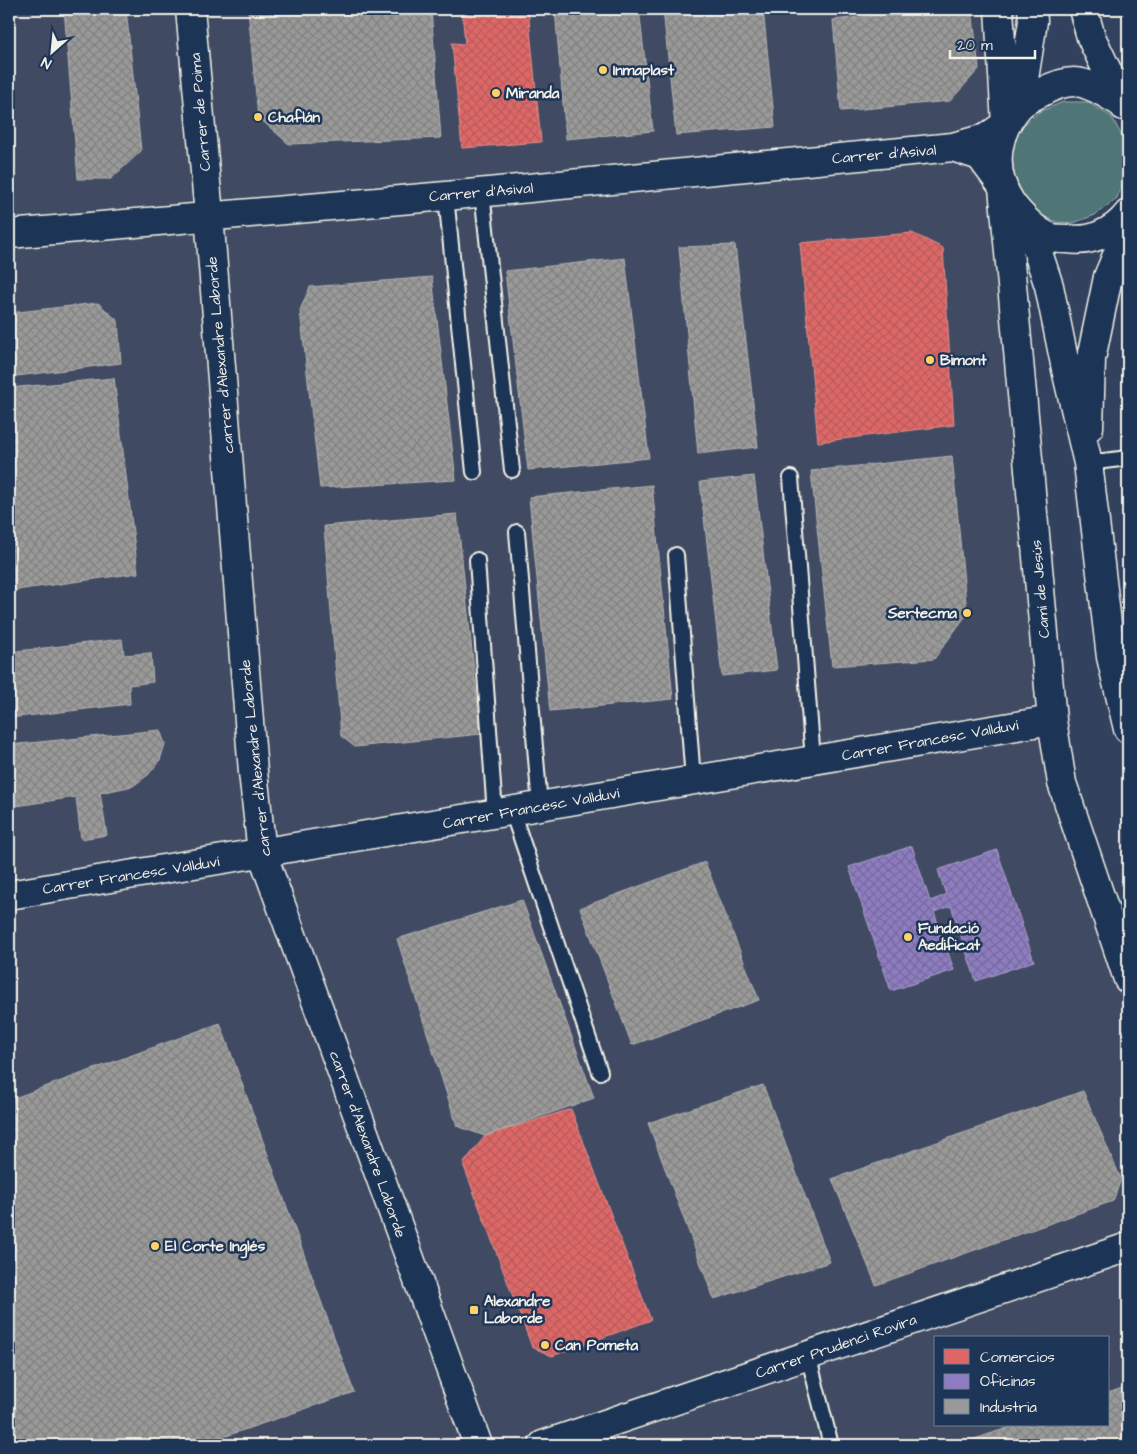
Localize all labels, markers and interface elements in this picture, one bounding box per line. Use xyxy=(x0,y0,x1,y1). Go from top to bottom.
north arrow xyxy=(28,28,78,78)
scale bar xyxy=(950,28,1034,60)
text: 20 m xyxy=(957,35,993,56)
text: N xyxy=(38,52,55,74)
street label: Carrer de Poima xyxy=(185,52,216,172)
place label: Inmaplast xyxy=(613,60,675,81)
marker: Inmaplast xyxy=(597,64,609,76)
place label: Miranda xyxy=(506,83,560,104)
marker: Miranda xyxy=(490,87,502,99)
place label: Chaflán xyxy=(268,107,321,128)
marker: Chaflán xyxy=(252,111,264,123)
street label: Carrer d'Asival xyxy=(831,139,937,170)
street label: Carrer d'Asival xyxy=(428,177,534,208)
street label: carrer d'Alexandre Laborde xyxy=(201,256,240,454)
place label: Bimont xyxy=(940,350,988,371)
marker: Bimont xyxy=(924,354,936,366)
street label: Camí de Jesús xyxy=(1026,538,1055,639)
place label: Sertecma xyxy=(887,603,957,624)
marker: Sertecma xyxy=(961,607,973,619)
street label: carrer d'Alexandre Laborde xyxy=(235,659,276,857)
street label: Carrer Francesc Vallduví xyxy=(840,715,1021,766)
street label: Carrer Francesc Vallduví xyxy=(441,783,622,834)
street label: Carrer Francesc Vallduví xyxy=(41,851,222,900)
place label: Fundació Aedificat xyxy=(918,918,981,956)
marker: Fundació Aedificat xyxy=(902,931,914,943)
street label: carrer d'Alexandre Laborde xyxy=(324,1048,411,1241)
place label: El Corte Inglés xyxy=(165,1236,266,1259)
marker: El Corte Inglés xyxy=(149,1240,161,1252)
place label: Alexandre Laborde xyxy=(484,1291,550,1329)
marker: Alexandre Laborde xyxy=(468,1304,480,1316)
street label: Carrer Prudenci Rovira xyxy=(753,1309,920,1384)
place label: Can Pometa xyxy=(555,1335,639,1356)
legend xyxy=(934,1336,1110,1426)
marker: Can Pometa xyxy=(539,1339,551,1351)
text: Comercios xyxy=(980,1347,1055,1368)
text: Oficinas xyxy=(980,1371,1036,1392)
text: Industria xyxy=(980,1397,1037,1418)

